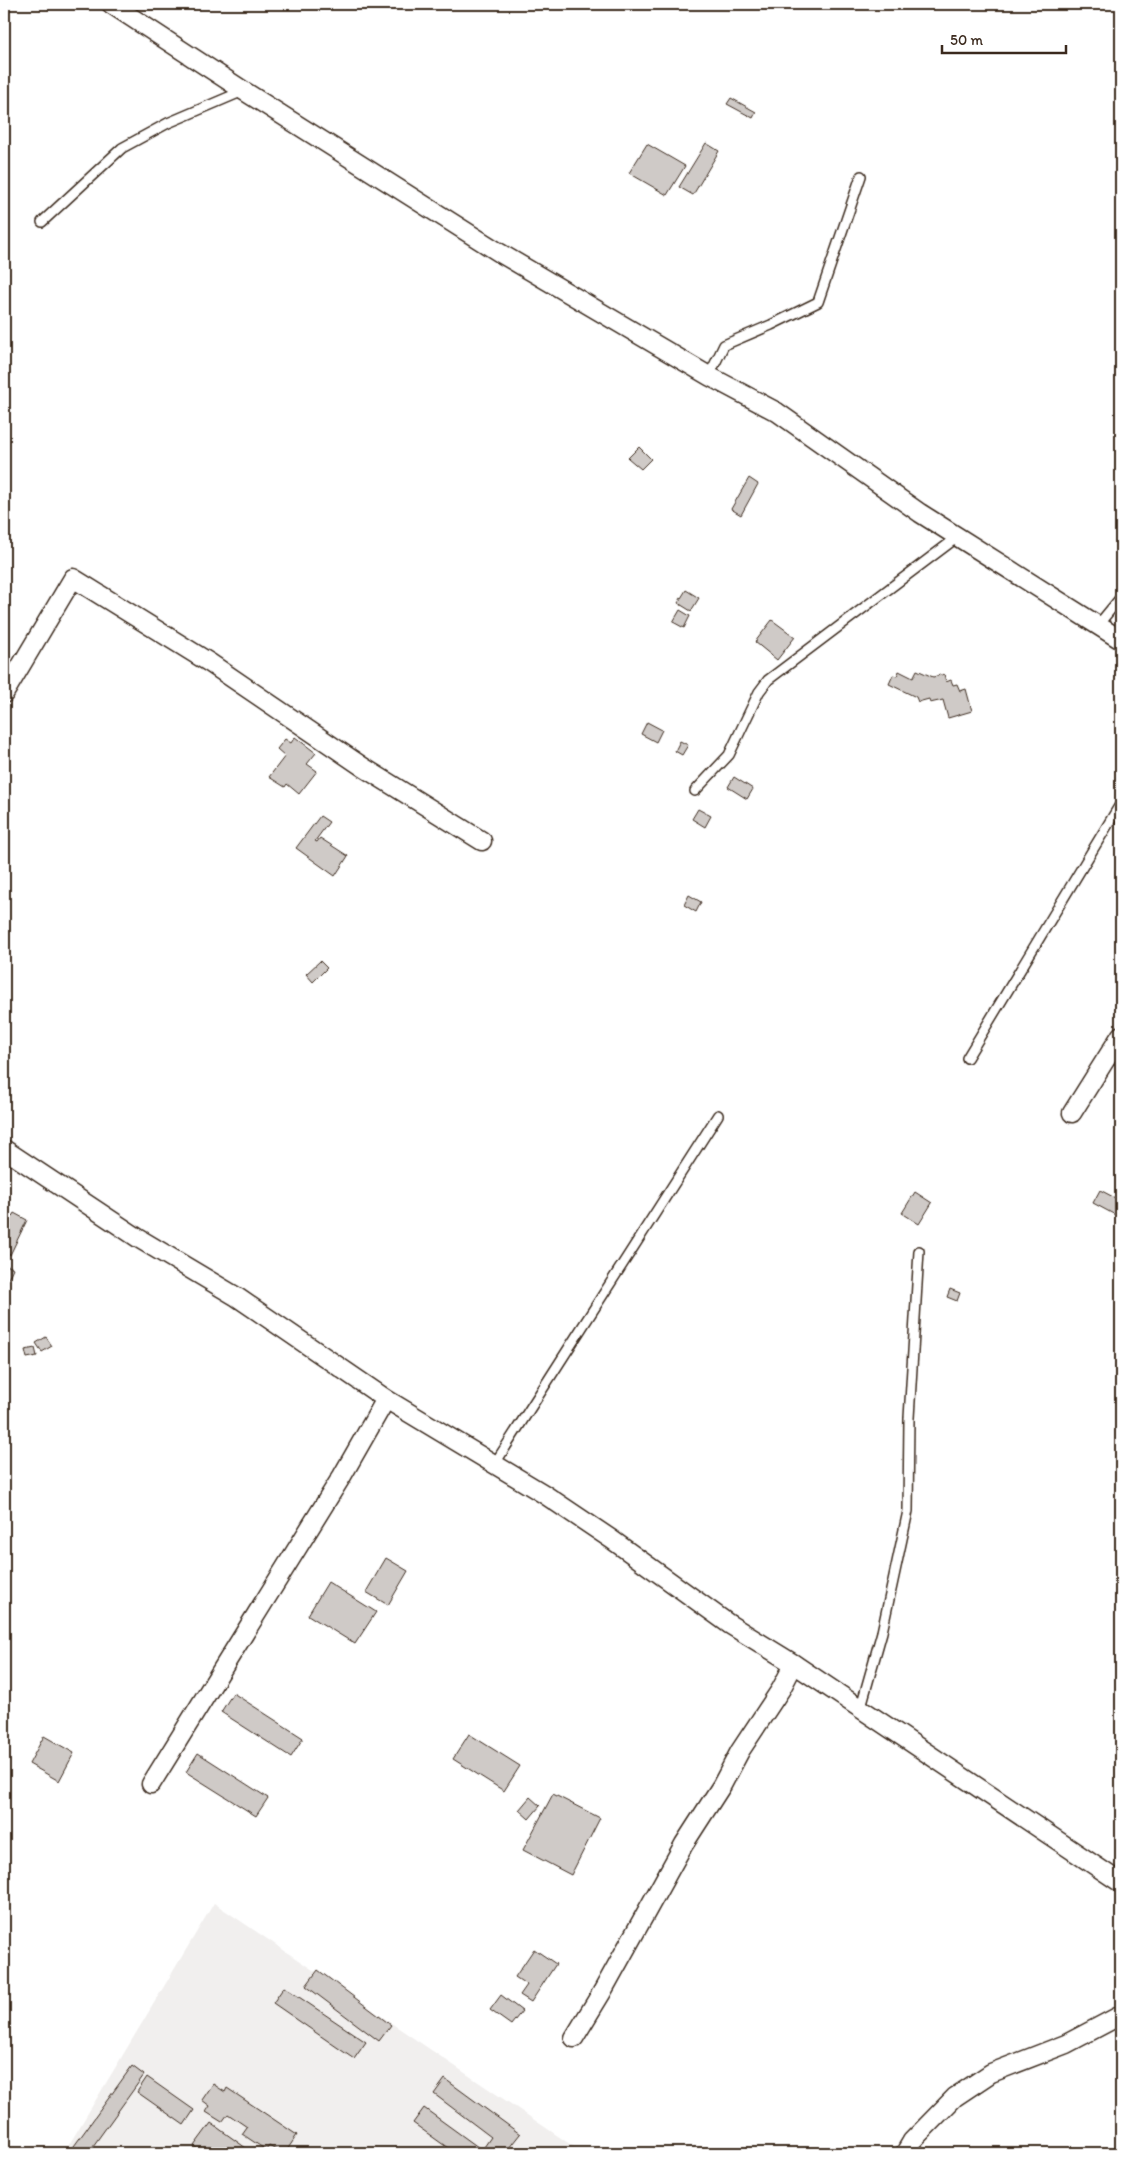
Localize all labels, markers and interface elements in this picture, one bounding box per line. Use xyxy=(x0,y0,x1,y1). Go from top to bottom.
scale bar xyxy=(942,22,1066,54)
text: 50 m xyxy=(950,31,983,49)

